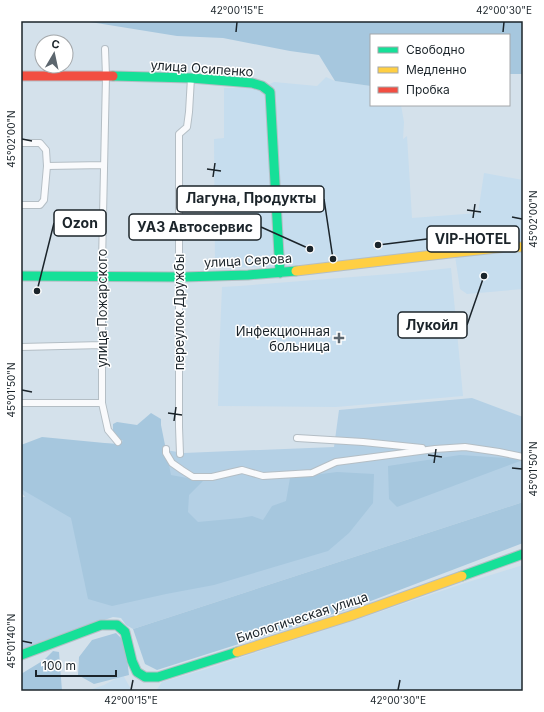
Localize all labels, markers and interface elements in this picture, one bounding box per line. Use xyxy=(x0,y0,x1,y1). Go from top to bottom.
text: 42°00'15"E xyxy=(210,4,264,16)
text: 42°00'30"E xyxy=(476,4,532,16)
north arrow xyxy=(34,34,74,74)
legend xyxy=(370,34,510,106)
text: С xyxy=(50,37,61,52)
text: Свободно xyxy=(406,42,465,57)
street label: улица Осипенко xyxy=(150,56,254,80)
text: Медленно xyxy=(406,62,467,77)
text: Пробка xyxy=(406,82,450,97)
text: 45°02'00"N xyxy=(5,110,17,168)
callout: Лагуна, Продукты xyxy=(177,186,324,212)
text: Лагуна, Продукты xyxy=(186,189,316,206)
text: 45°02'00"N xyxy=(527,190,539,248)
callout: Ozon xyxy=(54,210,106,236)
text: Ozon xyxy=(62,214,98,231)
callout: УАЗ Автосервис xyxy=(129,214,261,240)
text: УАЗ Автосервис xyxy=(137,218,253,235)
callout: VIP-HOTEL xyxy=(427,226,519,252)
text: VIP-HOTEL xyxy=(435,230,511,247)
street label: улица Пожарского xyxy=(94,248,110,367)
street label: улица Серова xyxy=(204,250,292,270)
street label: переулок Дружбы xyxy=(171,254,187,370)
callout: Лукойл xyxy=(398,312,467,338)
text: Лукойл xyxy=(406,316,458,333)
place label: Инфекционная больница xyxy=(236,323,330,354)
marker: Инфекционная больница xyxy=(333,332,345,344)
text: 45°01'50"N xyxy=(5,362,17,418)
text: 45°01'50"N xyxy=(527,441,539,497)
street label: Биологическая улица xyxy=(234,588,370,646)
text: 45°01'40"N xyxy=(5,614,17,668)
scale bar xyxy=(36,652,116,678)
text: 100 m xyxy=(42,658,76,673)
text: 42°00'15"E xyxy=(104,694,158,706)
text: 42°00'30"E xyxy=(370,694,426,706)

